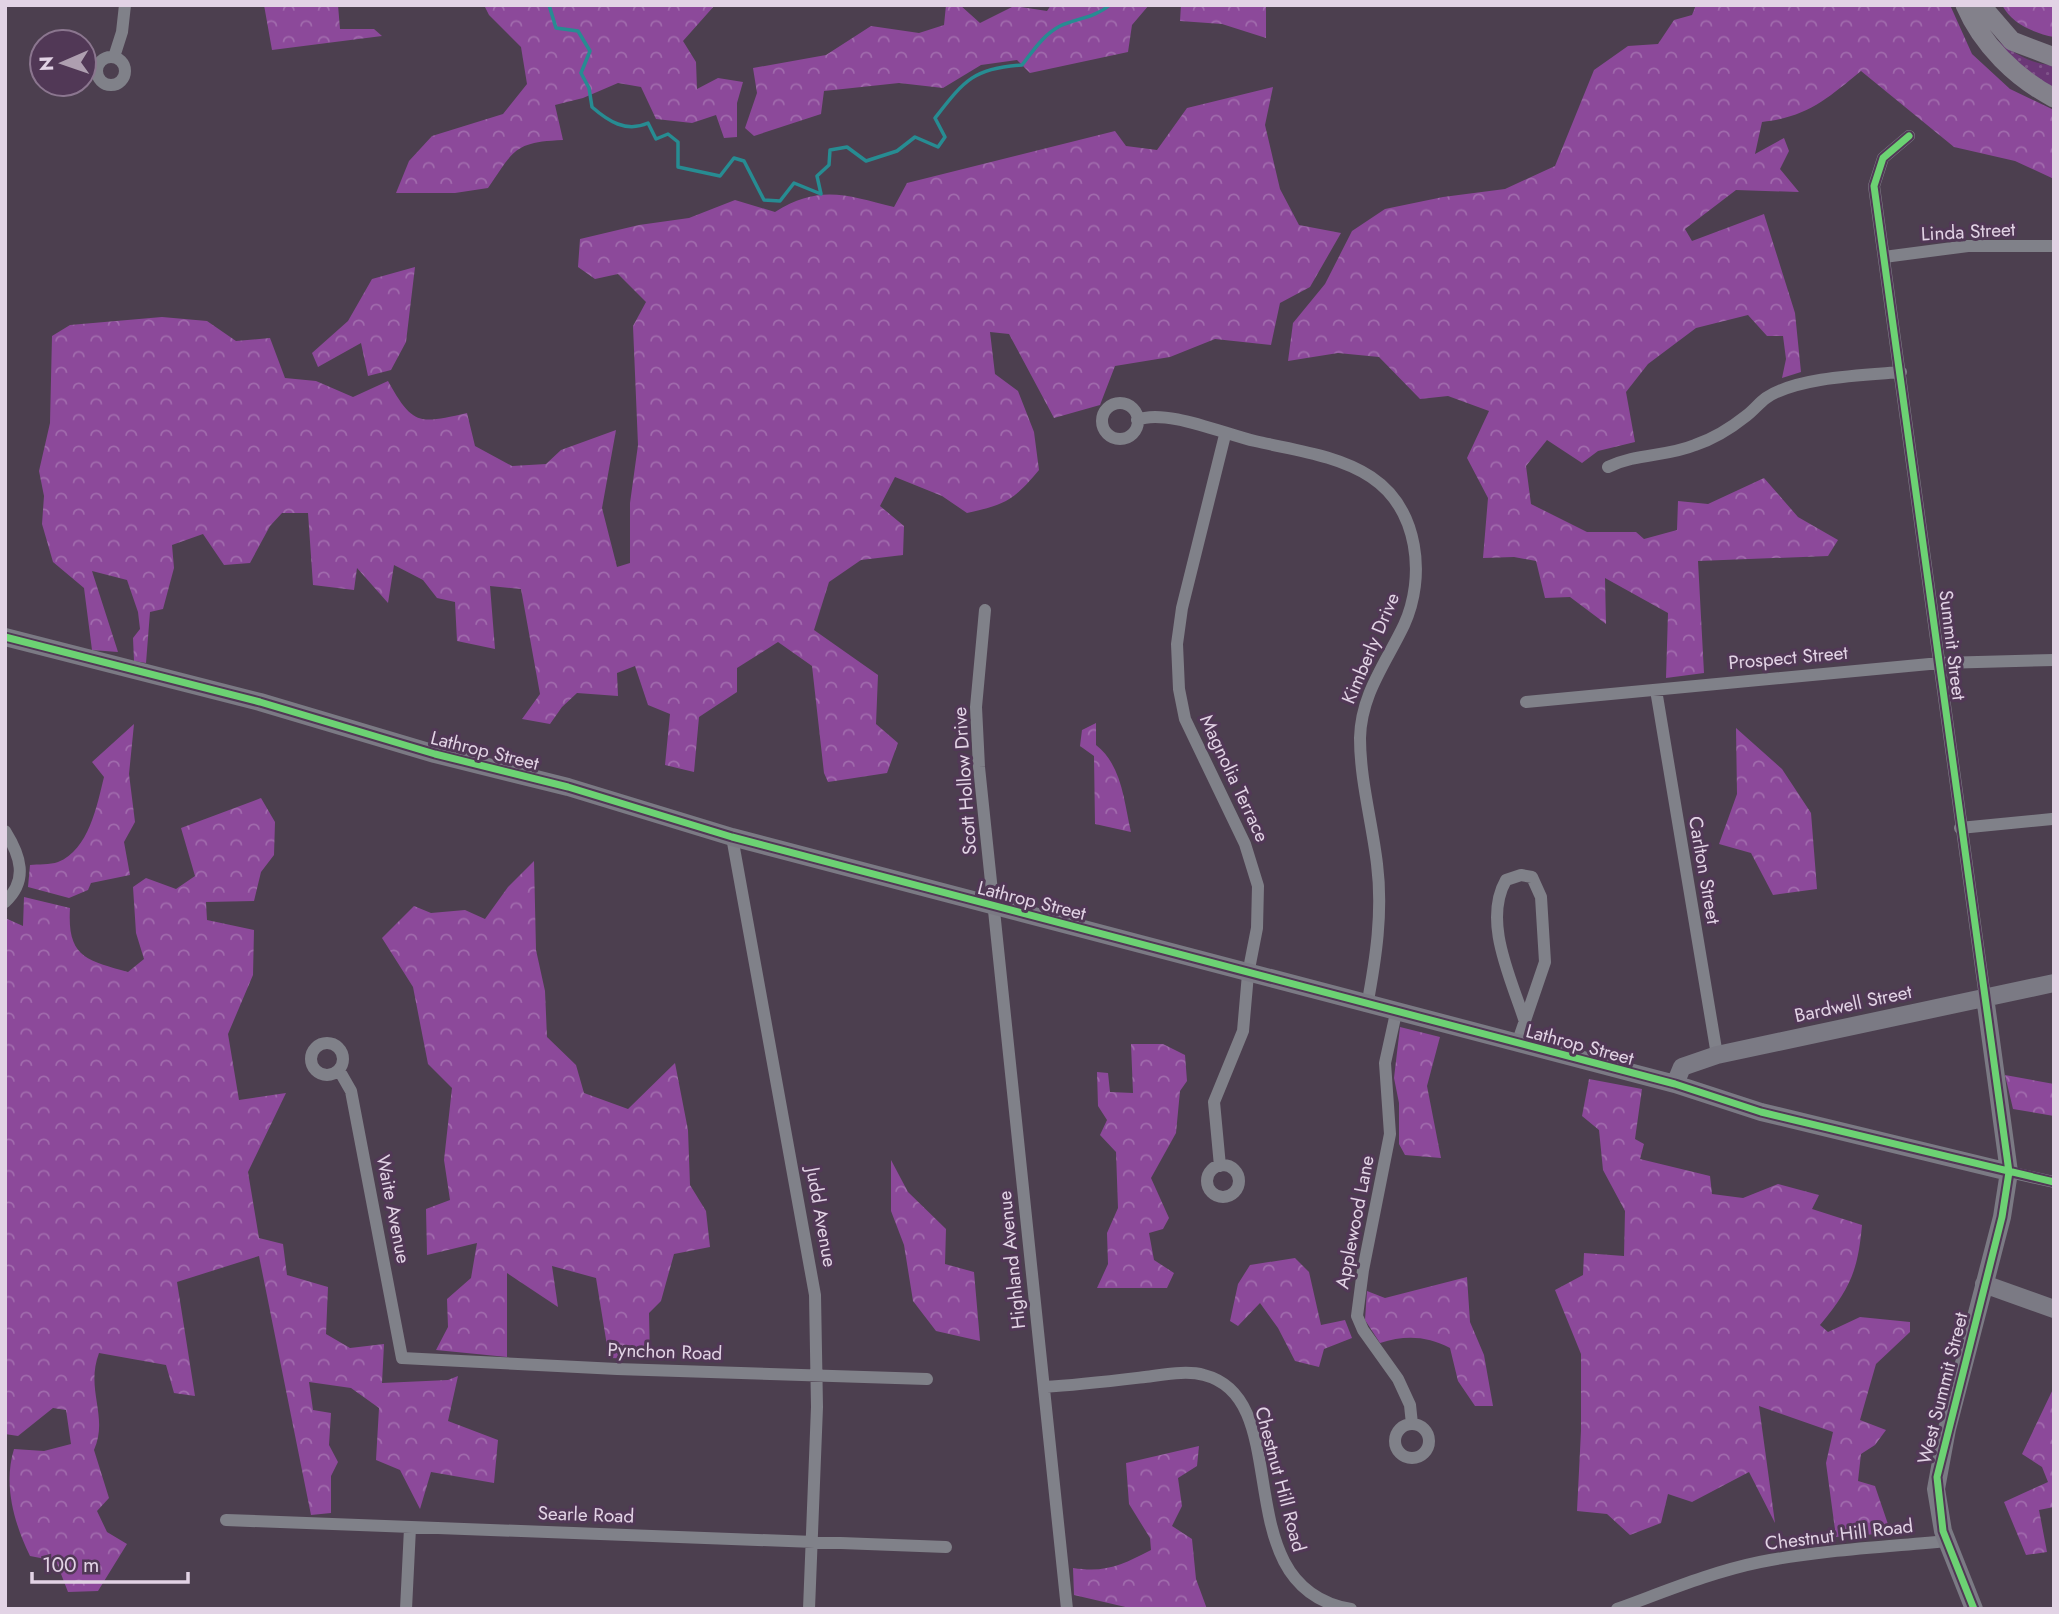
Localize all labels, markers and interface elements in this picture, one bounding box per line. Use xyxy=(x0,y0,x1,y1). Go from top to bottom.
north arrow xyxy=(28,28,98,98)
text: N xyxy=(33,56,60,72)
street label: Linda Street xyxy=(1920,216,2016,247)
street label: Kimberly Drive xyxy=(1335,588,1406,708)
street label: Summit Street xyxy=(1932,589,1973,702)
street label: Prospect Street xyxy=(1727,639,1849,676)
street label: Scott Hollow Drive xyxy=(946,706,983,856)
street label: Magnolia Terrace xyxy=(1193,710,1276,846)
street label: Lathrop Street xyxy=(428,724,542,777)
street label: Carlton Street xyxy=(1682,814,1727,927)
street label: Lathrop Street xyxy=(975,874,1089,927)
street label: Bardwell Street xyxy=(1792,978,1915,1029)
street label: Lathrop Street xyxy=(1523,1017,1637,1072)
street label: Waite Avenue xyxy=(370,1152,417,1266)
street label: Applewood Lane xyxy=(1328,1153,1381,1291)
street label: Judd Avenue xyxy=(799,1162,844,1269)
street label: Highland Avenue xyxy=(991,1189,1032,1330)
street label: West Summit Street xyxy=(1911,1309,1975,1467)
street label: Pynchon Road xyxy=(607,1336,723,1367)
street label: Chestnut Hill Road xyxy=(1248,1404,1313,1555)
street label: Searle Road xyxy=(537,1499,635,1530)
street label: Chestnut Hill Road xyxy=(1763,1512,1915,1557)
scale bar xyxy=(32,1540,187,1584)
text: 100 m xyxy=(42,1550,99,1580)

